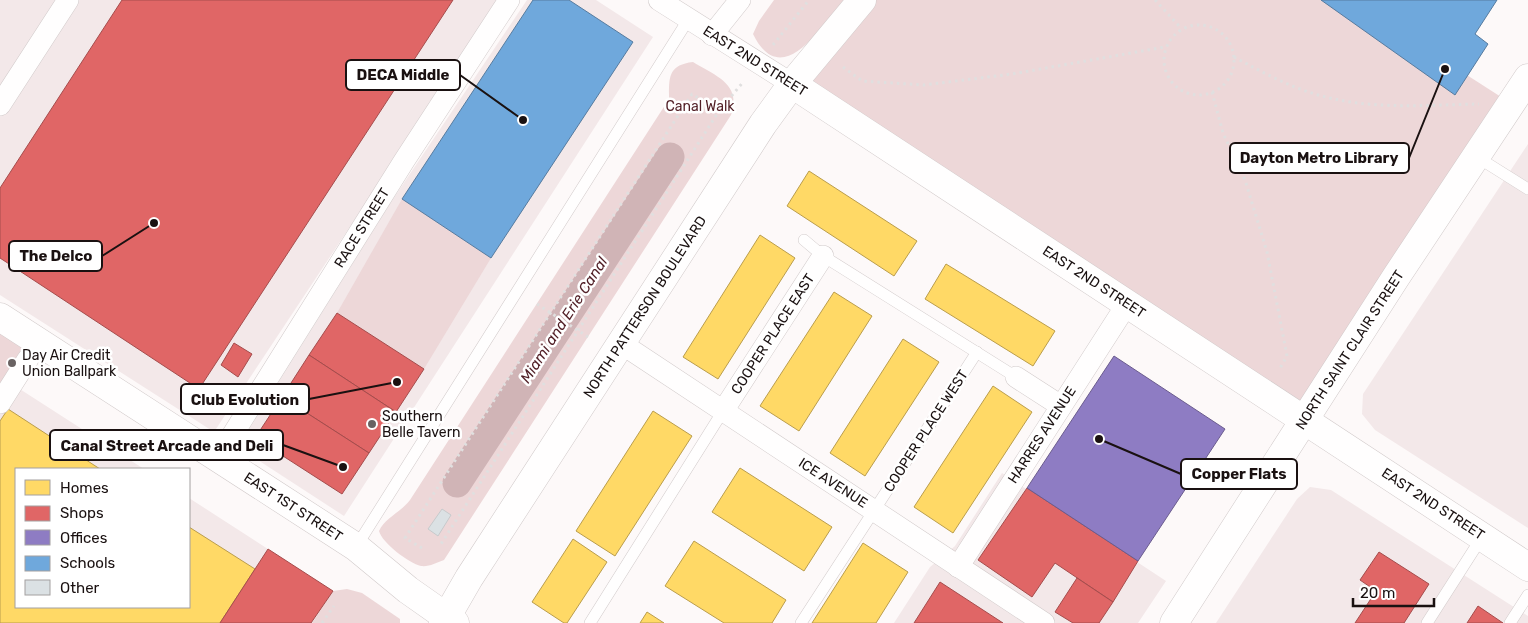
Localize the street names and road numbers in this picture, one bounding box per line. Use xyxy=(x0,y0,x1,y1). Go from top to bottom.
street label: EAST 2ND STREET xyxy=(700,22,810,100)
street label: RACE STREET xyxy=(331,185,393,271)
street label: NORTH PATTERSON BOULEVARD xyxy=(580,213,710,401)
street label: EAST 2ND STREET xyxy=(1039,242,1149,322)
street label: NORTH SAINT CLAIR STREET xyxy=(1292,267,1408,433)
street label: COOPER PLACE EAST xyxy=(728,271,818,397)
street label: COOPER PLACE WEST xyxy=(880,367,972,495)
street label: HARRES AVENUE xyxy=(1004,383,1080,487)
street label: ICE AVENUE xyxy=(795,454,871,512)
street label: EAST 2ND STREET xyxy=(1378,464,1488,544)
street label: EAST 1ST STREET xyxy=(240,469,346,545)

